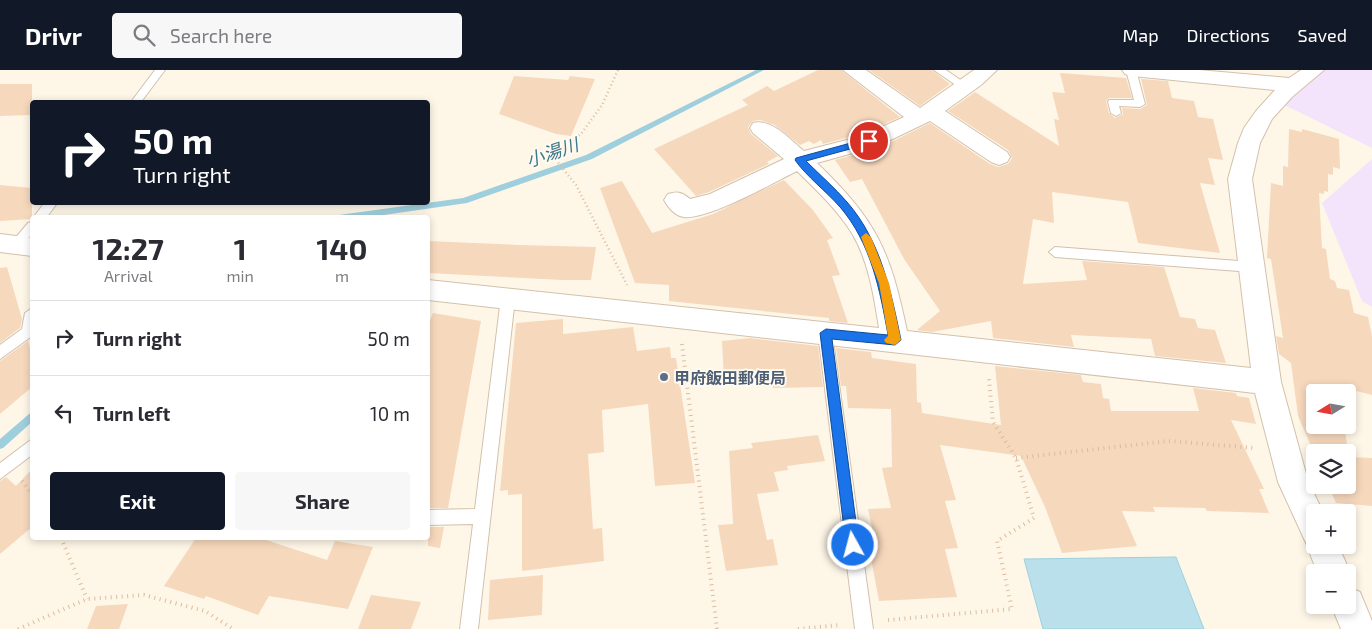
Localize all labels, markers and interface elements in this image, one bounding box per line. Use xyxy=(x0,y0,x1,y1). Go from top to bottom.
search box xyxy=(112,13,462,58)
text: Drivr xyxy=(25,21,82,50)
icon: search xyxy=(130,21,158,49)
text: Search here xyxy=(170,24,272,47)
text: Map xyxy=(1122,24,1159,46)
text: Directions xyxy=(1187,24,1270,46)
text: Saved xyxy=(1298,24,1347,46)
text: 50 m xyxy=(133,119,213,161)
icon: right xyxy=(50,120,115,185)
pin xyxy=(848,120,890,162)
icon: arrive xyxy=(855,127,883,155)
water label: 小湯川 xyxy=(523,132,583,171)
text: Turn right xyxy=(133,161,231,187)
text: 12:27 xyxy=(93,230,164,266)
text: 1 xyxy=(234,230,247,266)
text: 140 xyxy=(316,230,367,266)
text: Arrival xyxy=(104,266,153,285)
text: min xyxy=(227,266,254,285)
text: m xyxy=(335,266,349,285)
icon: right xyxy=(50,324,78,352)
text: Turn right xyxy=(93,327,181,350)
text: 50 m xyxy=(367,327,410,350)
place label: 甲府飯田郵便局 xyxy=(674,368,786,387)
marker: 甲府飯田郵便局 xyxy=(658,371,670,383)
north arrow xyxy=(1306,384,1356,434)
map controls xyxy=(1306,384,1356,614)
icon: left xyxy=(50,399,78,427)
text: Turn left xyxy=(93,402,170,425)
text: 10 m xyxy=(370,402,410,425)
button: layers xyxy=(1306,444,1356,494)
button: Exit xyxy=(50,472,225,530)
button: Share xyxy=(235,472,410,530)
button: + xyxy=(1306,504,1356,554)
position arrow xyxy=(826,518,878,570)
button: − xyxy=(1306,564,1356,614)

